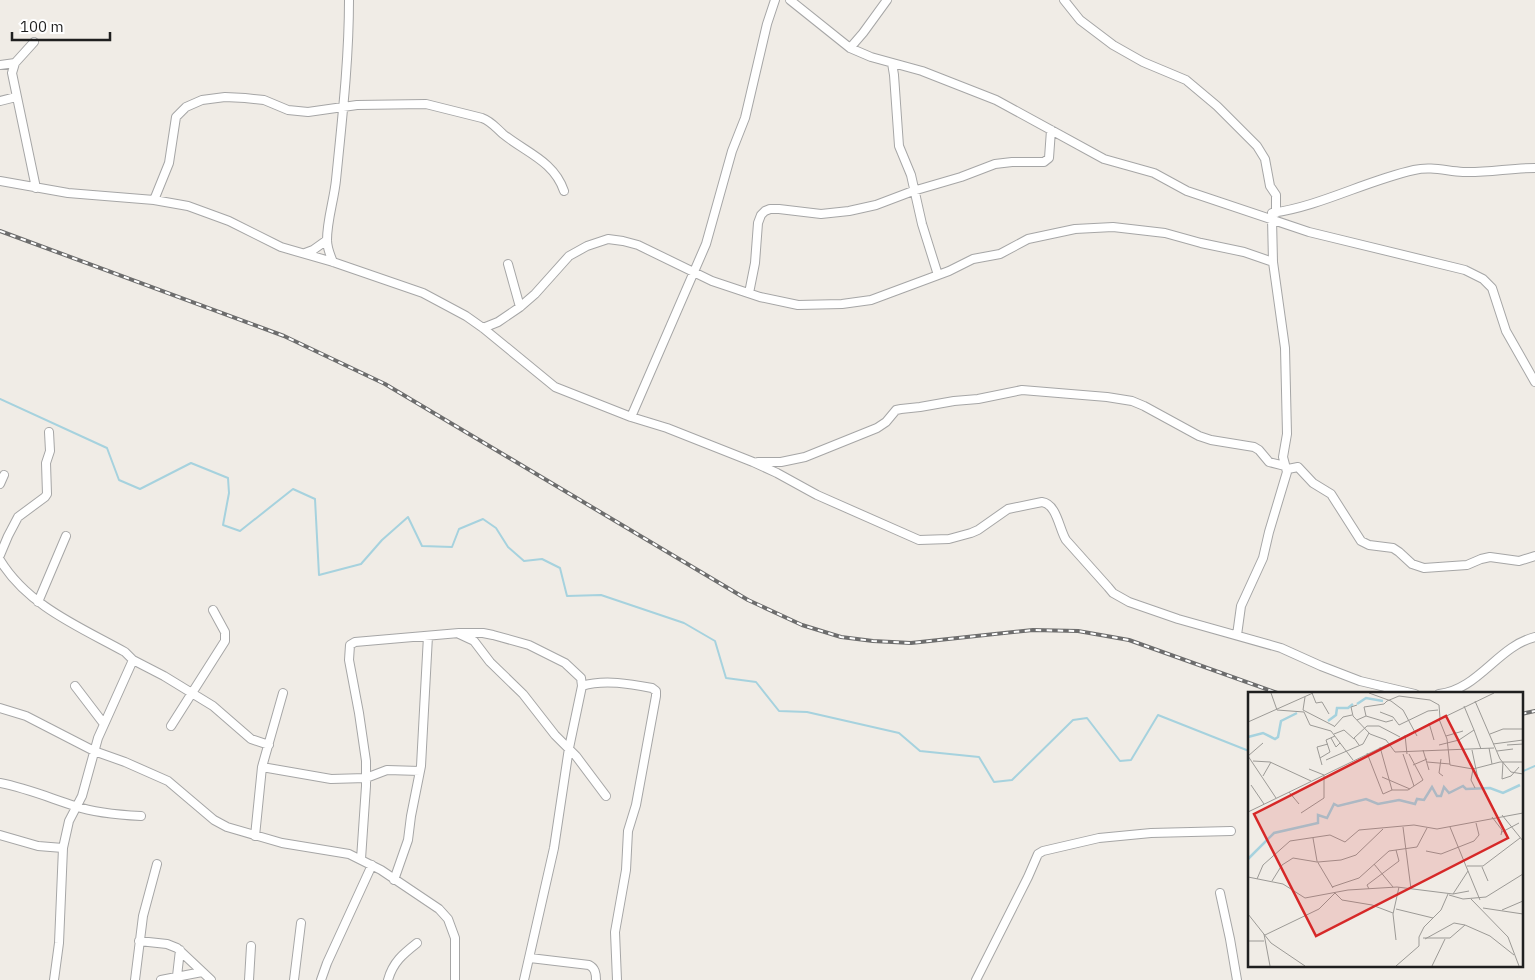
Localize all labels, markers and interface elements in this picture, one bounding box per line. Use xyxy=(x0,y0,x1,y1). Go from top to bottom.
scale bar xyxy=(12,10,110,42)
text: 100 m xyxy=(20,17,64,36)
inset map xyxy=(1248,692,1522,968)

